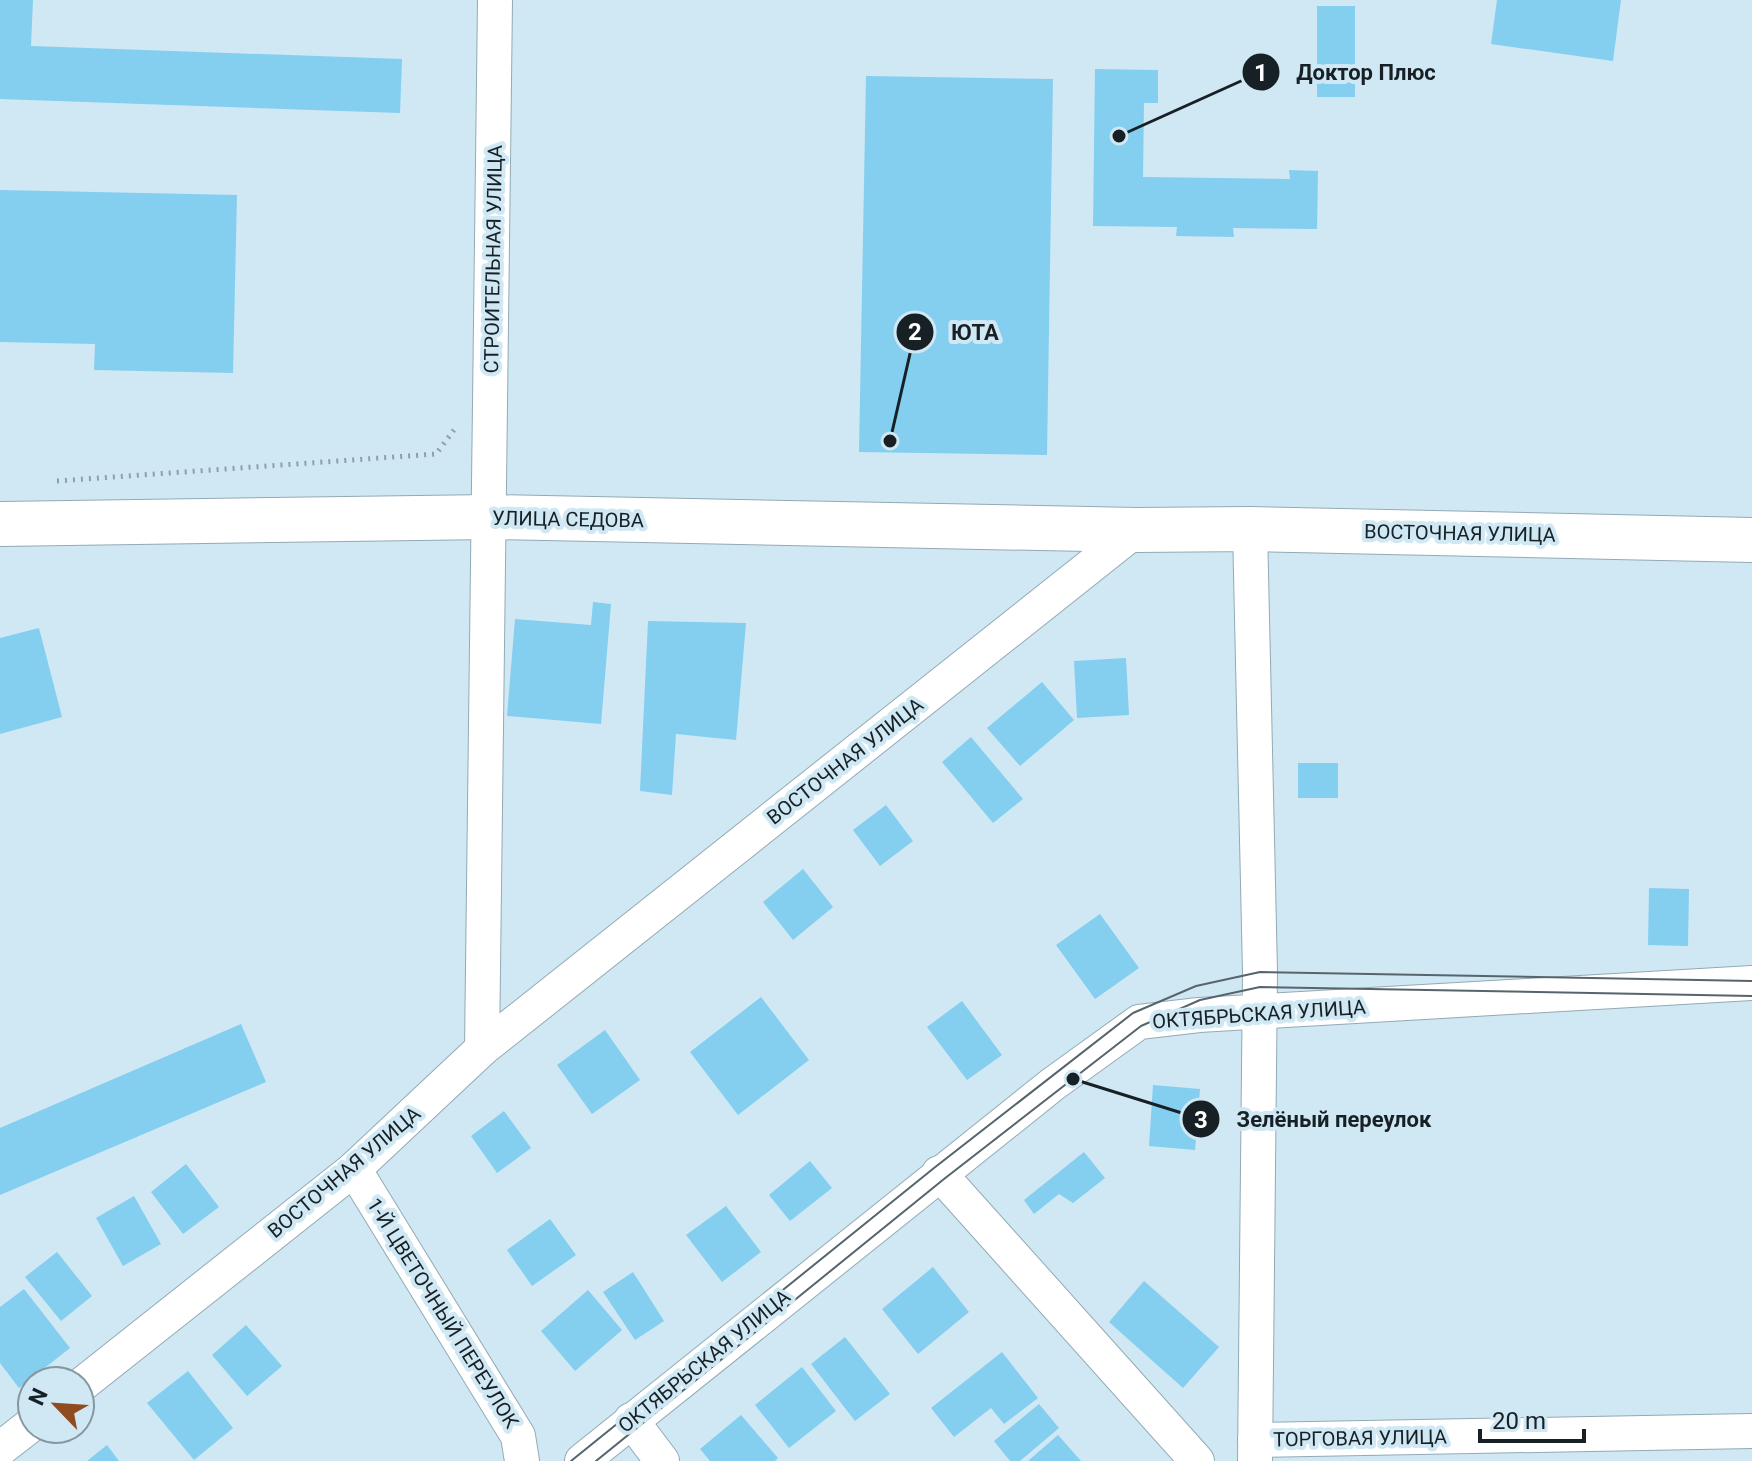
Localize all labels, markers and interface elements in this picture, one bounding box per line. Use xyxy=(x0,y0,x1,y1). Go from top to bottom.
callout: Доктор Плюс xyxy=(1241,49,1452,95)
text: 1 xyxy=(1254,59,1268,87)
text: Доктор Плюс xyxy=(1296,60,1436,85)
street label: СТРОИТЕЛЬНАЯ УЛИЦА xyxy=(479,145,507,373)
callout: ЮТА xyxy=(895,309,1015,355)
text: 2 xyxy=(908,318,922,346)
text: ЮТА xyxy=(951,320,999,345)
street label: УЛИЦА СЕДОВА xyxy=(492,506,644,532)
street label: ВОСТОЧНАЯ УЛИЦА xyxy=(1364,519,1556,547)
street label: ВОСТОЧНАЯ УЛИЦА xyxy=(762,693,928,829)
street label: ОКТЯБРЬСКАЯ УЛИЦА xyxy=(1151,995,1367,1033)
callout: Зелёный переулок xyxy=(1181,1096,1447,1142)
street label: ВОСТОЧНАЯ УЛИЦА xyxy=(263,1101,425,1243)
text: 3 xyxy=(1194,1106,1208,1134)
text: Зелёный переулок xyxy=(1237,1107,1432,1132)
street label: 1-Й ЦВЕТОЧНЫЙ ПЕРЕУЛОК xyxy=(362,1193,524,1433)
street label: ОКТЯБРЬСКАЯ УЛИЦА xyxy=(613,1284,795,1438)
north arrow xyxy=(16,1365,96,1445)
text: N xyxy=(24,1384,53,1409)
scale bar xyxy=(1480,1393,1584,1443)
text: 20 m xyxy=(1492,1407,1546,1435)
street label: ТОРГОВАЯ УЛИЦА xyxy=(1273,1424,1447,1452)

